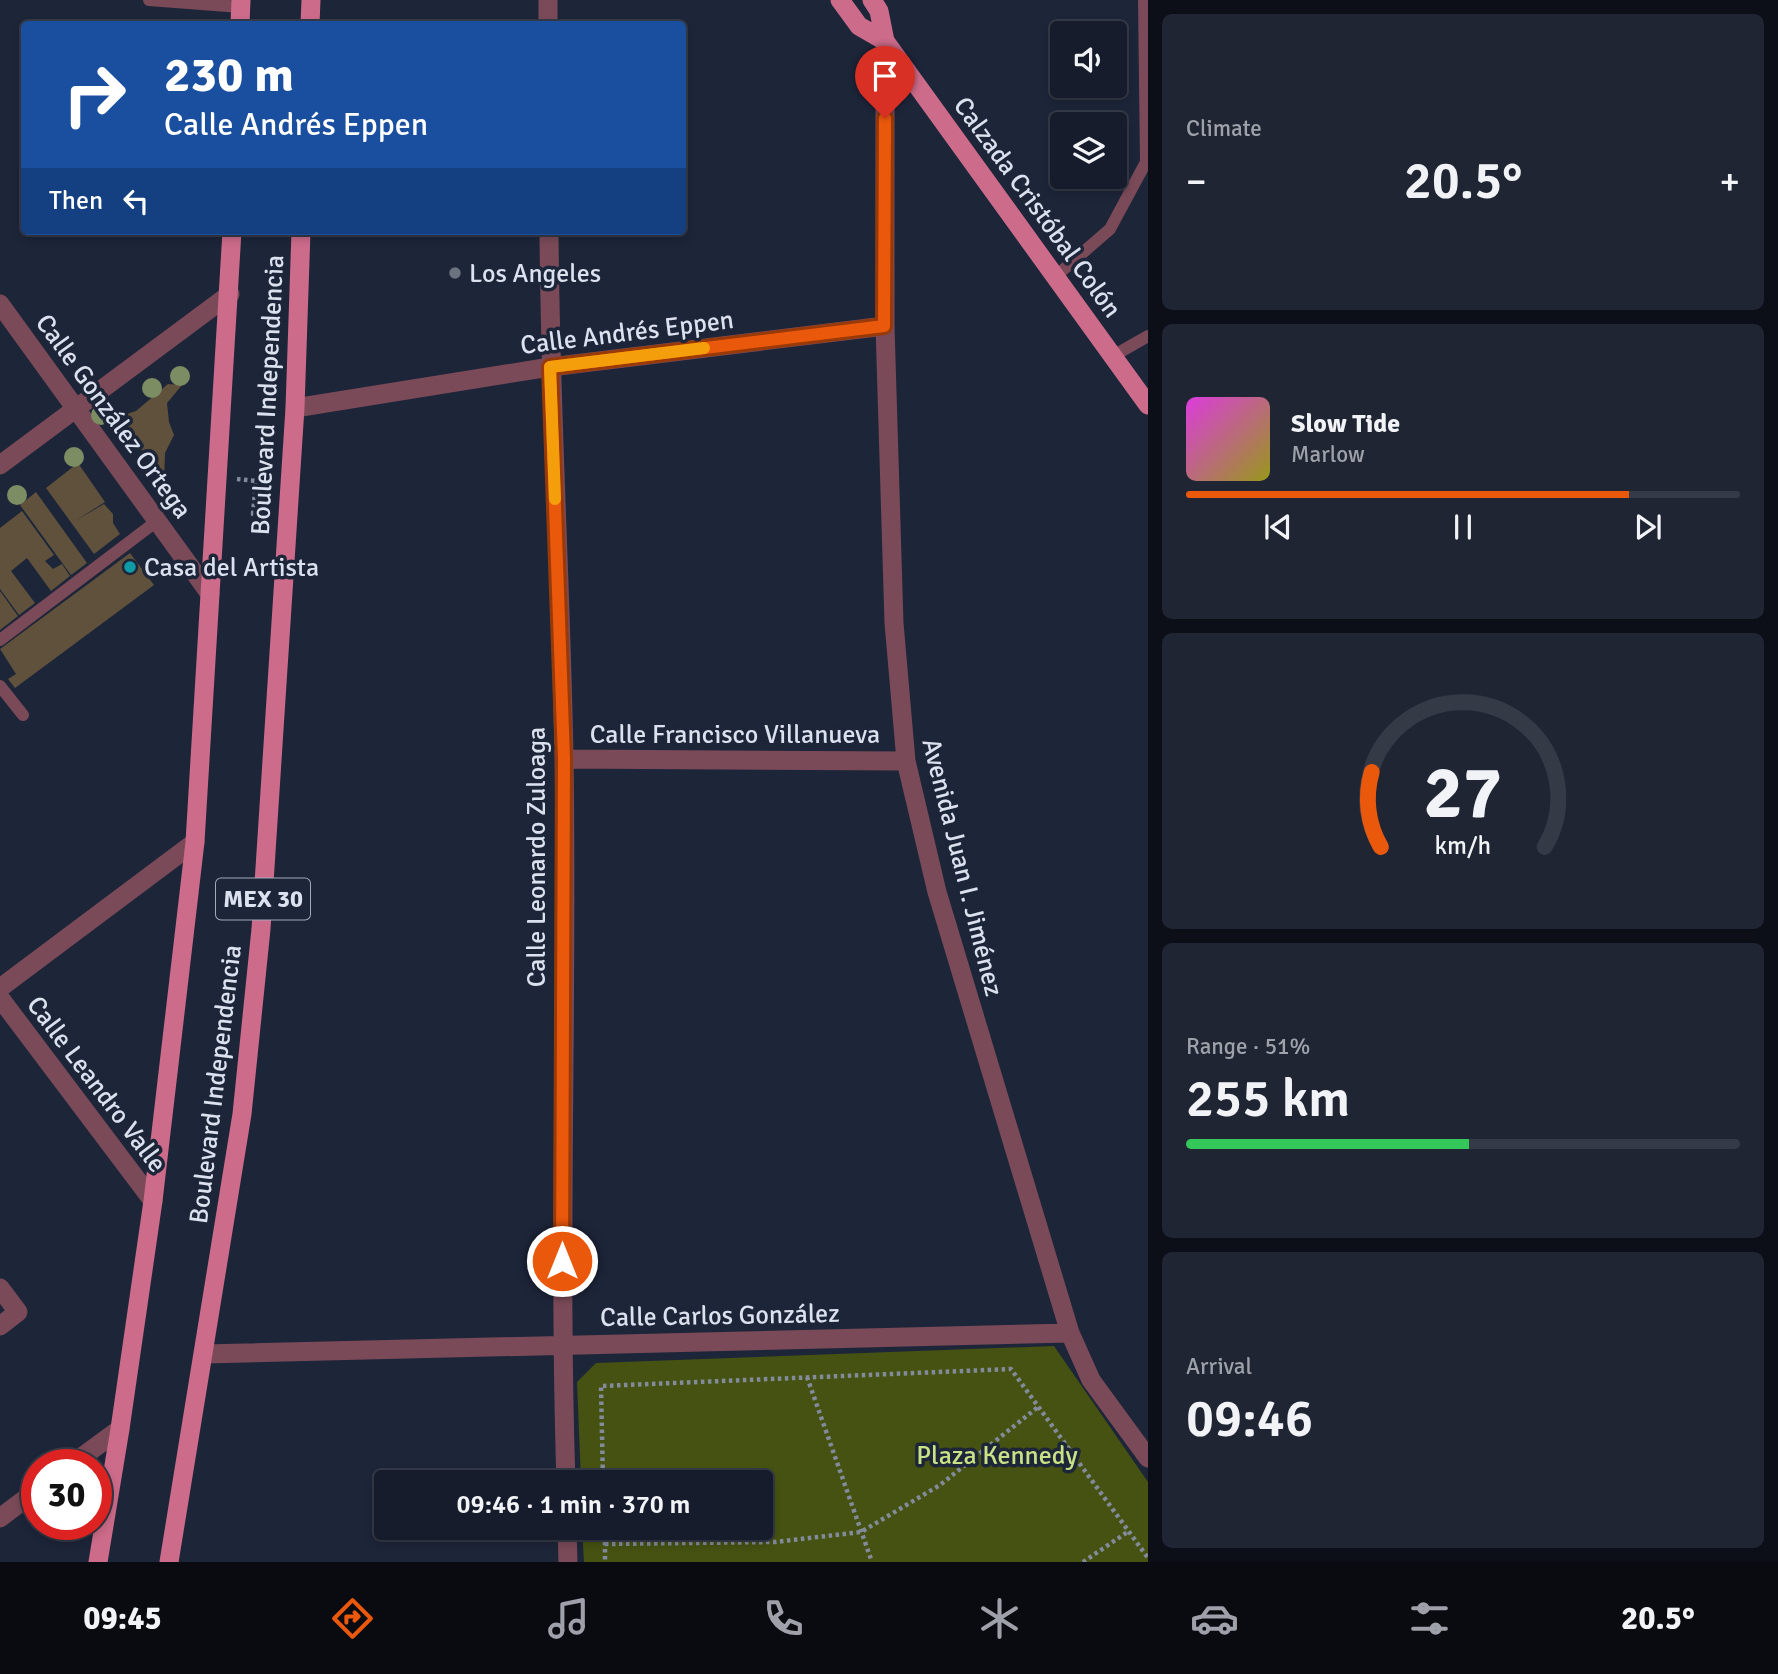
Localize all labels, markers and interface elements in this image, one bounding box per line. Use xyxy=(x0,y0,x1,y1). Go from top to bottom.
map controls xyxy=(1050,21,1127,189)
button: sound xyxy=(1050,21,1127,98)
text: 230 m xyxy=(164,45,294,105)
pin xyxy=(855,46,915,118)
icon: right xyxy=(49,49,140,140)
icon: arrive xyxy=(866,57,904,95)
street label: Calzada Cristóbal Colón xyxy=(946,91,1128,324)
text: Calle Andrés Eppen xyxy=(164,105,428,144)
button: layers xyxy=(1050,112,1127,189)
text: Climate xyxy=(1186,114,1262,143)
text: 20.5° xyxy=(1404,149,1522,213)
text: − xyxy=(1186,158,1207,205)
text: + xyxy=(1719,158,1740,205)
icon: left xyxy=(117,182,155,220)
text: Then xyxy=(49,185,103,217)
street label: Boulevard Independencia xyxy=(245,254,291,536)
place label: Los Angeles xyxy=(469,258,601,290)
marker: Los Angeles xyxy=(447,265,463,281)
street label: Calle Andrés Eppen xyxy=(519,304,736,362)
street label: Calle González Ortega xyxy=(28,308,198,525)
text: Slow Tide xyxy=(1291,408,1400,440)
text: Marlow xyxy=(1291,440,1365,469)
icon: previous xyxy=(1259,508,1297,546)
icon: pause xyxy=(1444,508,1482,546)
icon: next xyxy=(1629,508,1667,546)
place label: Casa del Artista xyxy=(144,552,319,584)
marker: Casa del Artista xyxy=(122,559,138,575)
street label: Calle Francisco Villanueva xyxy=(590,719,880,751)
street label: Calle Leonardo Zuloaga xyxy=(521,727,553,987)
street label: Avenida Juan I. Jiménez xyxy=(915,735,1010,999)
text: 27 xyxy=(1424,749,1502,838)
text: km/h xyxy=(1435,830,1491,861)
road number: MEX 30 xyxy=(216,878,310,919)
street label: Boulevard Independencia xyxy=(183,943,249,1225)
street label: Calle Leandro Valle xyxy=(20,990,173,1179)
text: Range · 51% xyxy=(1186,1032,1310,1061)
text: 255 km xyxy=(1186,1067,1350,1131)
position arrow xyxy=(525,1224,599,1298)
street label: Calle Carlos González xyxy=(600,1298,840,1334)
text: Arrival xyxy=(1186,1352,1252,1381)
text: 09:46 xyxy=(1186,1387,1313,1451)
park label: Plaza Kennedy xyxy=(916,1440,1078,1472)
speed limit sign: 30 xyxy=(21,1449,112,1540)
text: 09:46 · 1 min · 370 m xyxy=(457,1489,690,1521)
icon: directions xyxy=(328,1594,377,1643)
icon: music xyxy=(544,1594,593,1643)
icon: phone xyxy=(759,1594,808,1643)
icon: climate xyxy=(975,1594,1024,1643)
icon: car xyxy=(1190,1594,1239,1643)
icon: filters xyxy=(1405,1594,1454,1643)
text: 09:45 xyxy=(83,1599,162,1638)
text: 20.5° xyxy=(1621,1599,1695,1638)

